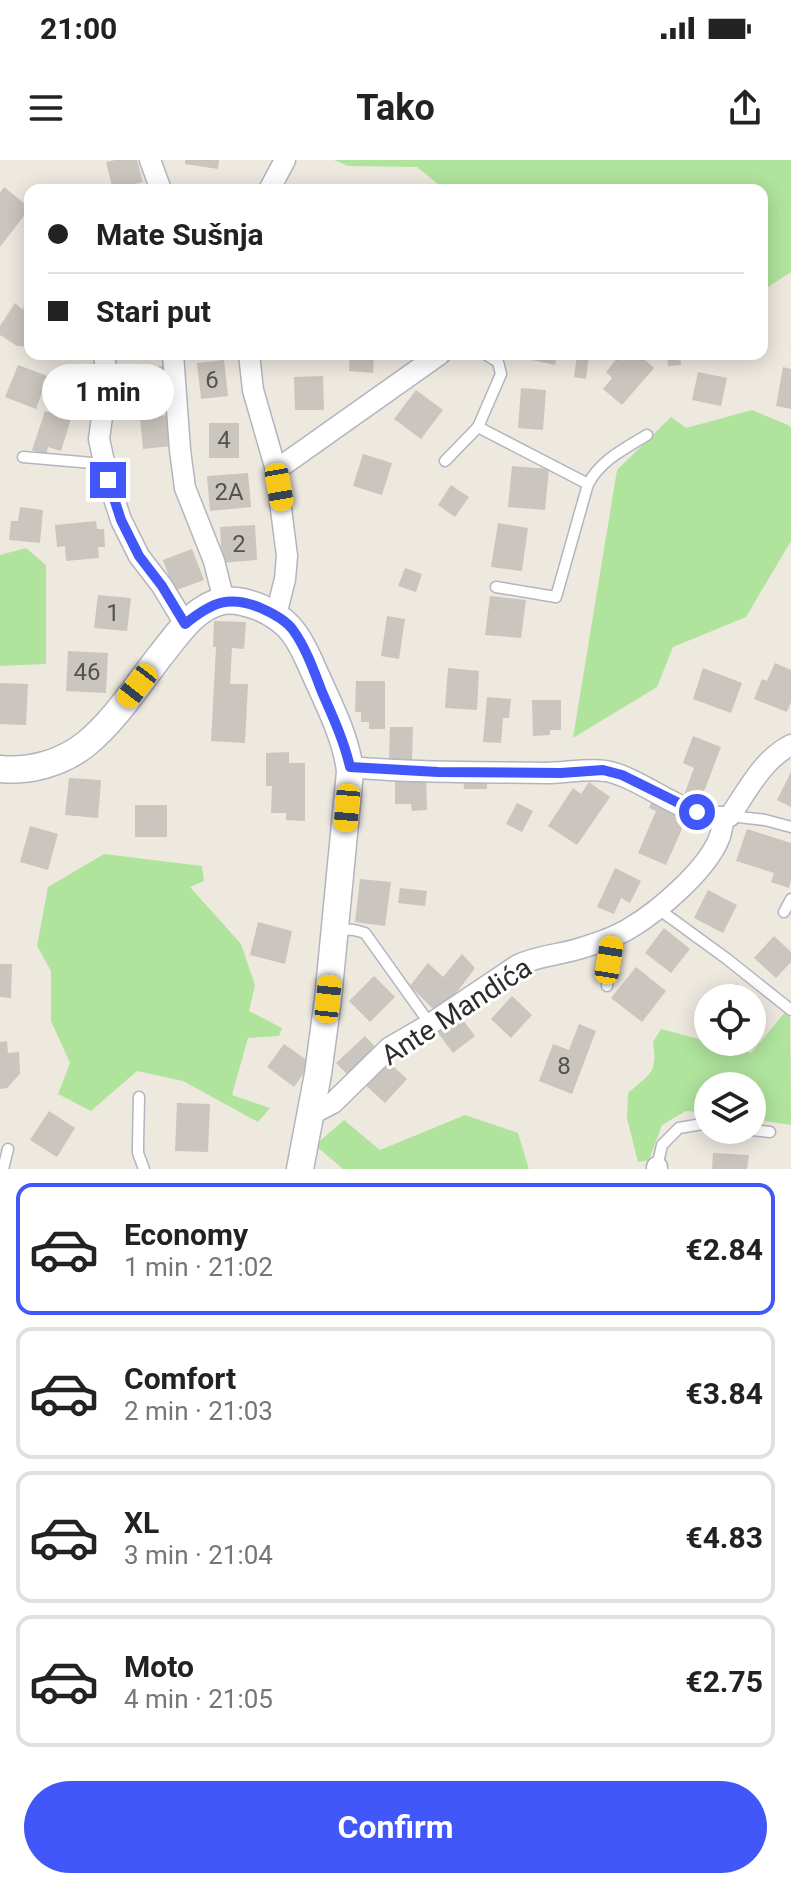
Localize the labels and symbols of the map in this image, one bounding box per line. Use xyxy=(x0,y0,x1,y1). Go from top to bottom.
callout: 1 min xyxy=(42,364,174,420)
house number: 6 xyxy=(205,366,219,394)
house number: 4 xyxy=(217,426,231,454)
car xyxy=(263,461,295,513)
route end xyxy=(90,462,126,498)
house number: 2A xyxy=(214,478,244,506)
house number: 2 xyxy=(232,530,246,558)
house number: 1 xyxy=(106,599,120,627)
house number: 46 xyxy=(74,658,100,686)
car xyxy=(113,660,161,712)
car xyxy=(333,783,361,833)
route start xyxy=(679,794,715,830)
car xyxy=(593,934,625,986)
street label: Ante Mandića xyxy=(375,951,538,1072)
car xyxy=(314,974,342,1024)
house number: 8 xyxy=(557,1052,571,1080)

